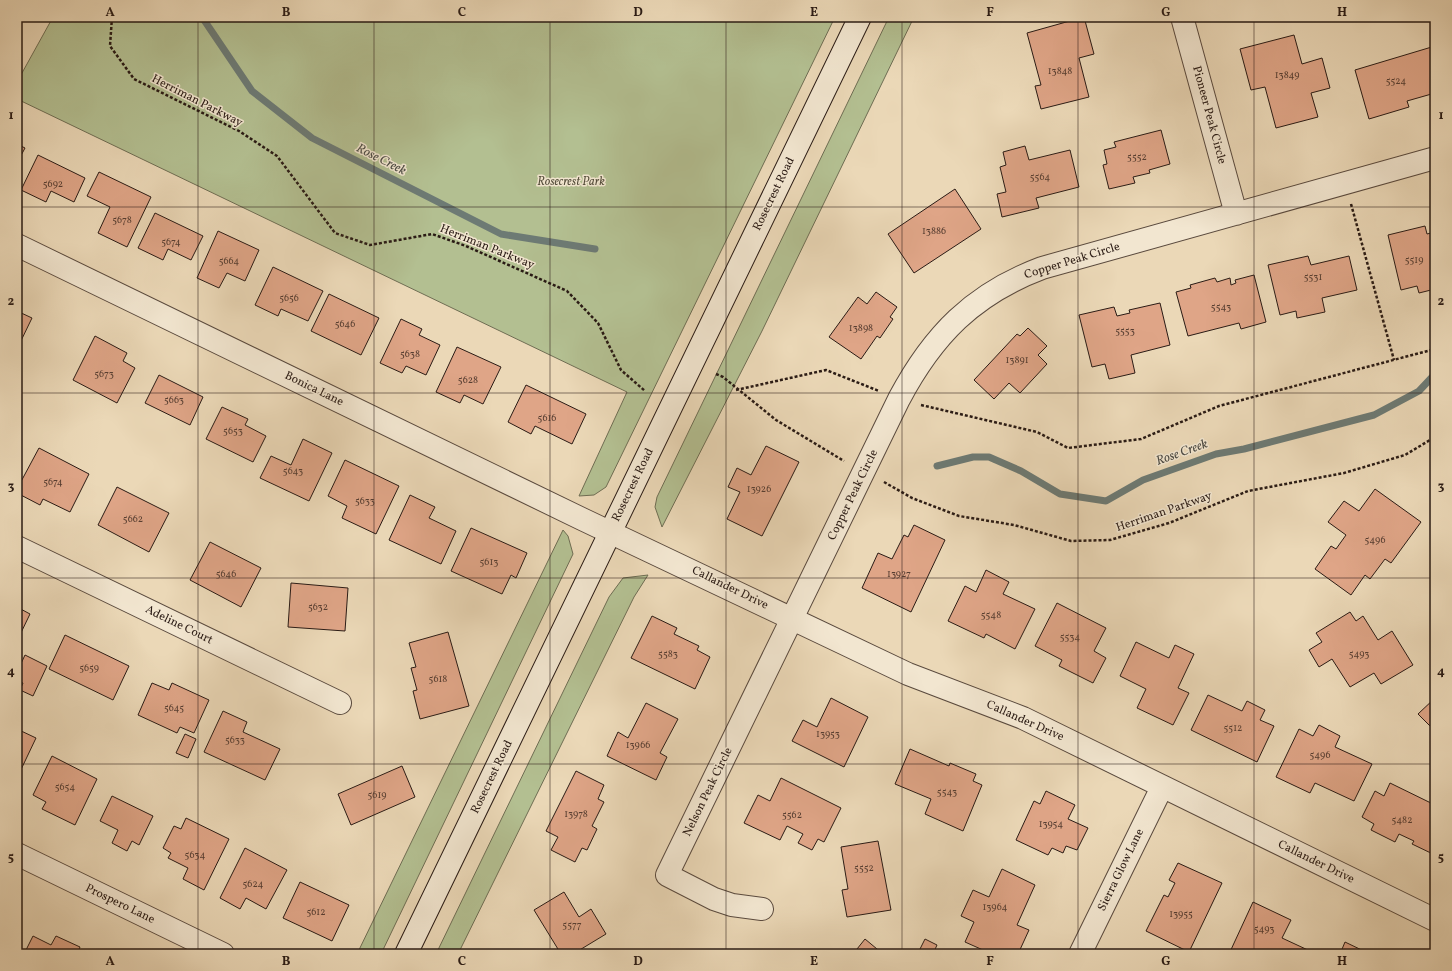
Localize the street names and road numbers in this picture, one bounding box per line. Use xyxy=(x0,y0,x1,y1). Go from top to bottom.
street label: Pioneer Peak Circle xyxy=(1188,64,1230,166)
street label: Herriman Parkway xyxy=(149,71,246,131)
street label: Rosecrest Road xyxy=(749,154,799,234)
street label: Herriman Parkway xyxy=(437,221,537,273)
street label: Copper Peak Circle xyxy=(1022,239,1122,283)
street label: Bonica Lane xyxy=(282,368,347,410)
street label: Rosecrest Road xyxy=(608,445,658,525)
street label: Copper Peak Circle xyxy=(824,447,882,543)
street label: Herriman Parkway xyxy=(1114,488,1215,536)
street label: Callander Drive xyxy=(689,563,771,614)
street label: Adeline Court xyxy=(143,602,215,648)
street label: Callander Drive xyxy=(984,697,1067,745)
street label: Rosecrest Road xyxy=(467,737,517,817)
street label: Nelson Peak Circle xyxy=(679,744,737,839)
street label: Sierra Glow Lane xyxy=(1094,826,1148,914)
street label: Callander Drive xyxy=(1275,837,1357,888)
street label: Prospero Lane xyxy=(83,880,158,928)

